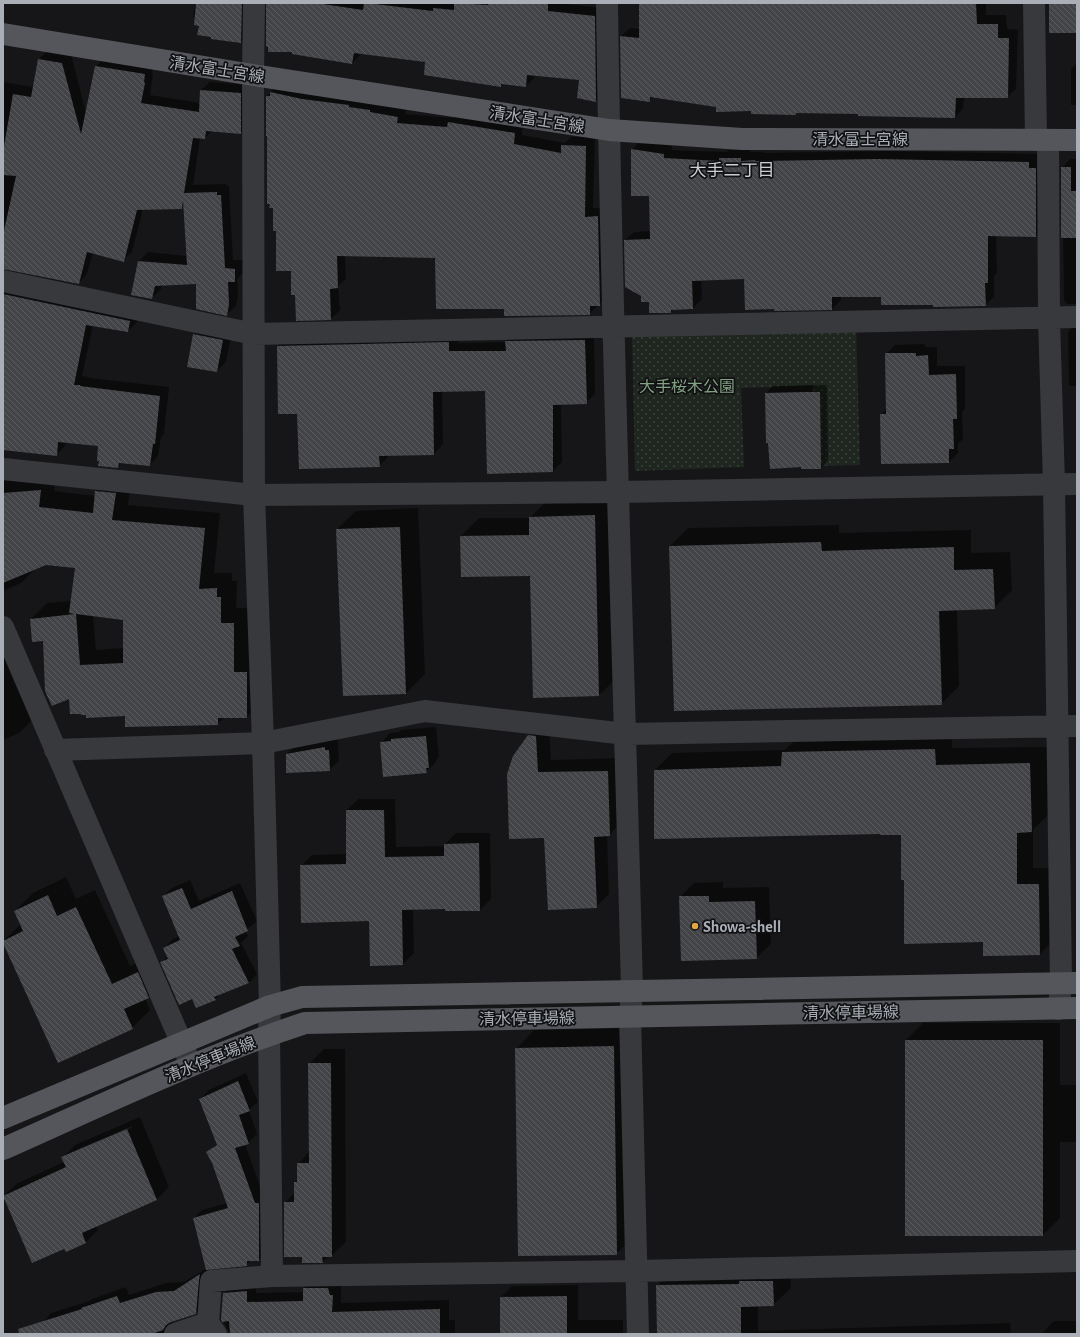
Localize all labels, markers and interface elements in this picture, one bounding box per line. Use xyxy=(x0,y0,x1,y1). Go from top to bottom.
street label: 清水富士宮線 xyxy=(168,54,266,85)
street label: 清水富士宮線 xyxy=(488,104,586,135)
street label: 清水富士宮線 xyxy=(812,131,908,148)
district label: 大手二丁目 xyxy=(690,161,775,179)
park label: 大手桜木公園 xyxy=(639,378,735,395)
place label: Showa-shell xyxy=(703,919,781,935)
marker: Showa-shell xyxy=(690,921,700,931)
street label: 清水停車場線 xyxy=(803,1003,899,1022)
street label: 清水停車場線 xyxy=(479,1009,575,1028)
street label: 清水停車場線 xyxy=(162,1034,258,1085)

